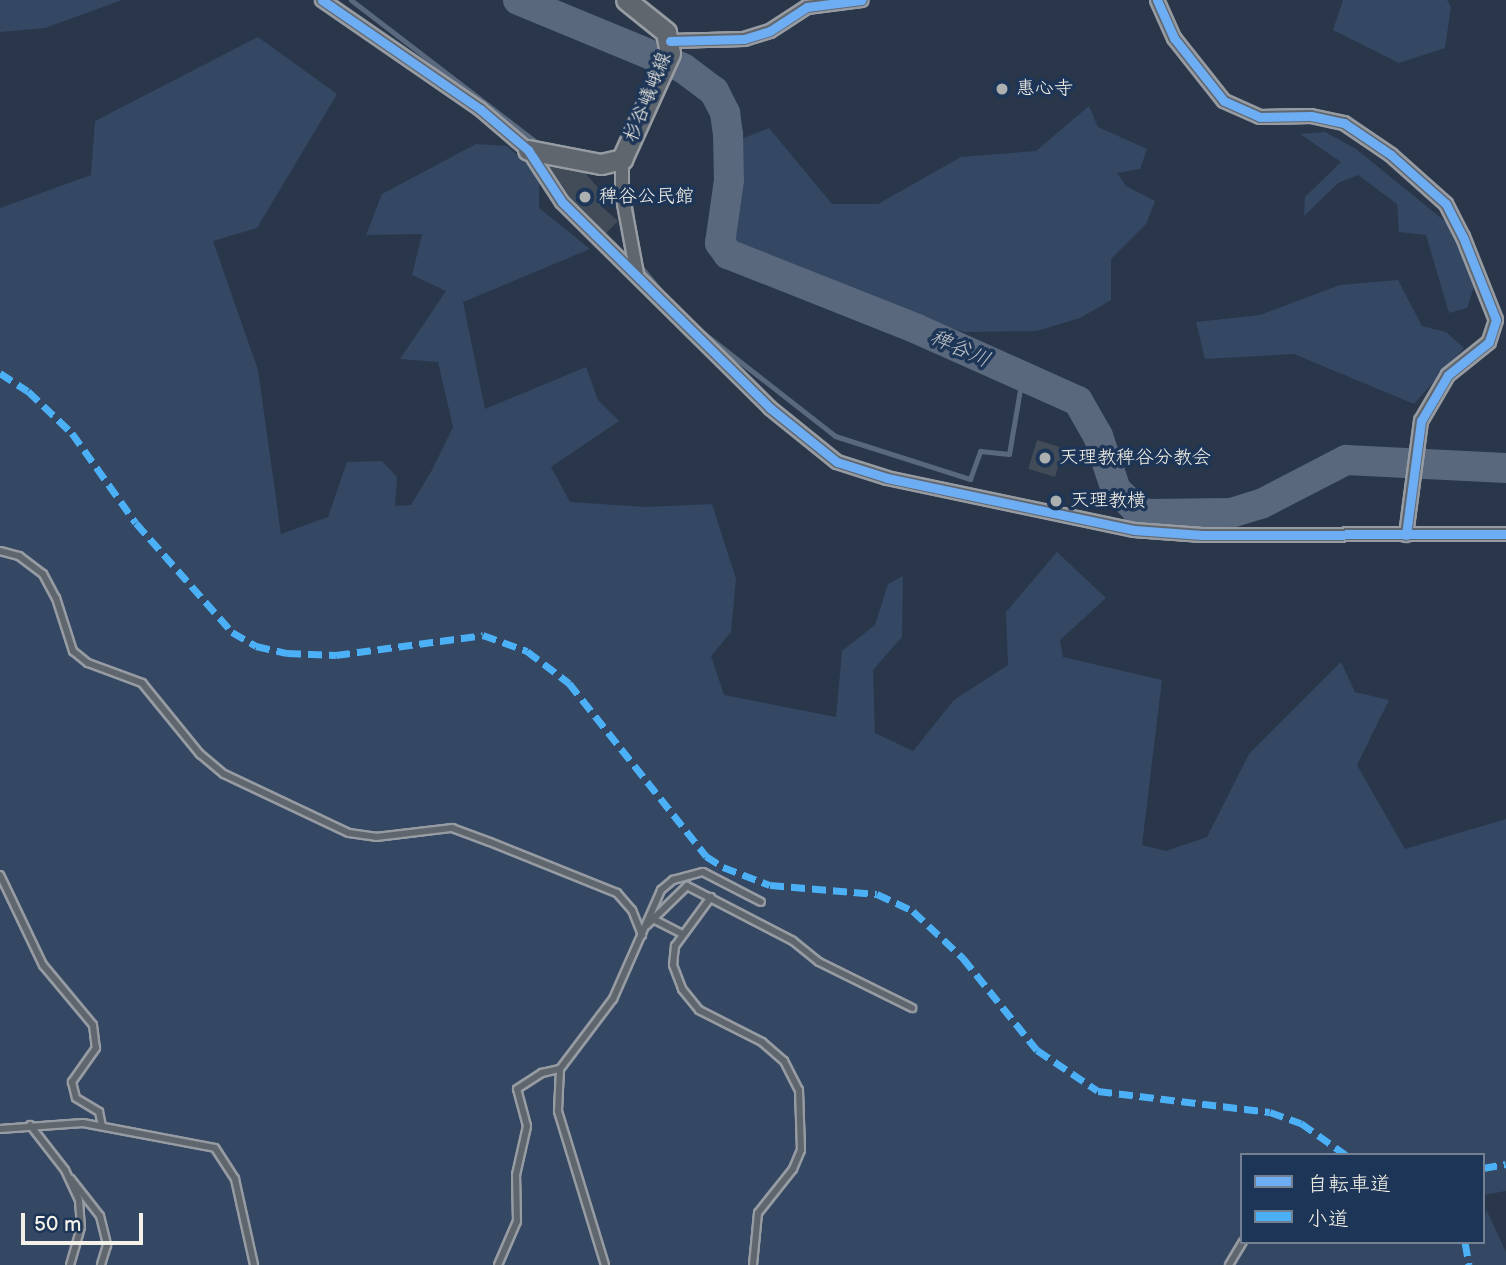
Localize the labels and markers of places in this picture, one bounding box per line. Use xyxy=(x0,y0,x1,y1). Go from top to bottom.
place label: 惠心寺 xyxy=(1016,78,1073,100)
marker: 惠心寺 xyxy=(994,81,1010,97)
place label: 稗谷公民館 xyxy=(599,186,694,208)
marker: 稗谷公民館 xyxy=(577,189,593,205)
place label: 天理教稗谷分教会 xyxy=(1059,447,1211,469)
marker: 天理教稗谷分教会 xyxy=(1037,450,1053,466)
place label: 天理教横 xyxy=(1070,490,1146,512)
marker: 天理教横 xyxy=(1048,493,1064,509)

